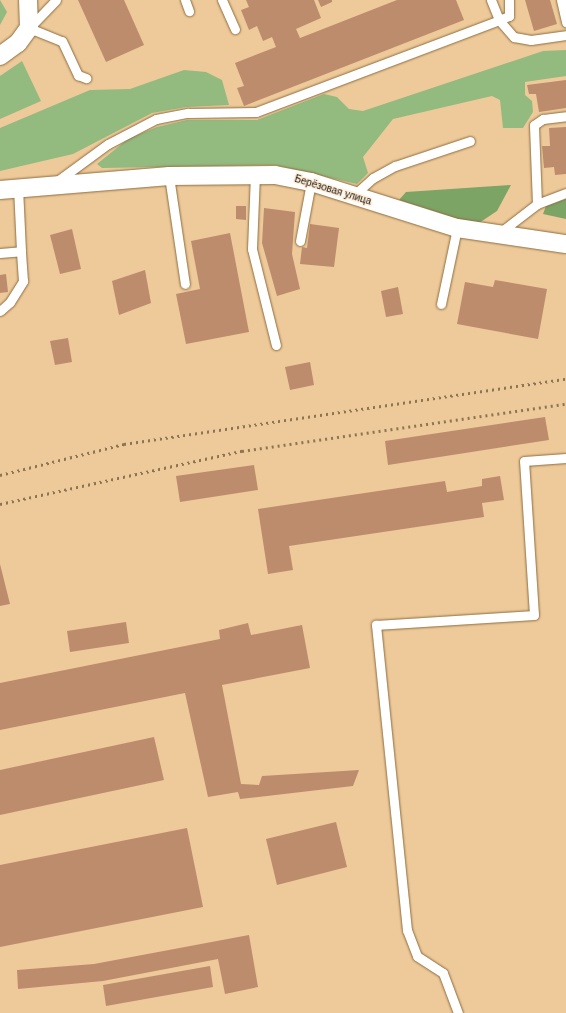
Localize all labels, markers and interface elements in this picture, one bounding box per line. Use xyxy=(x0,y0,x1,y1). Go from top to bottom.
street label: Берёзовая улица xyxy=(293,173,373,207)

